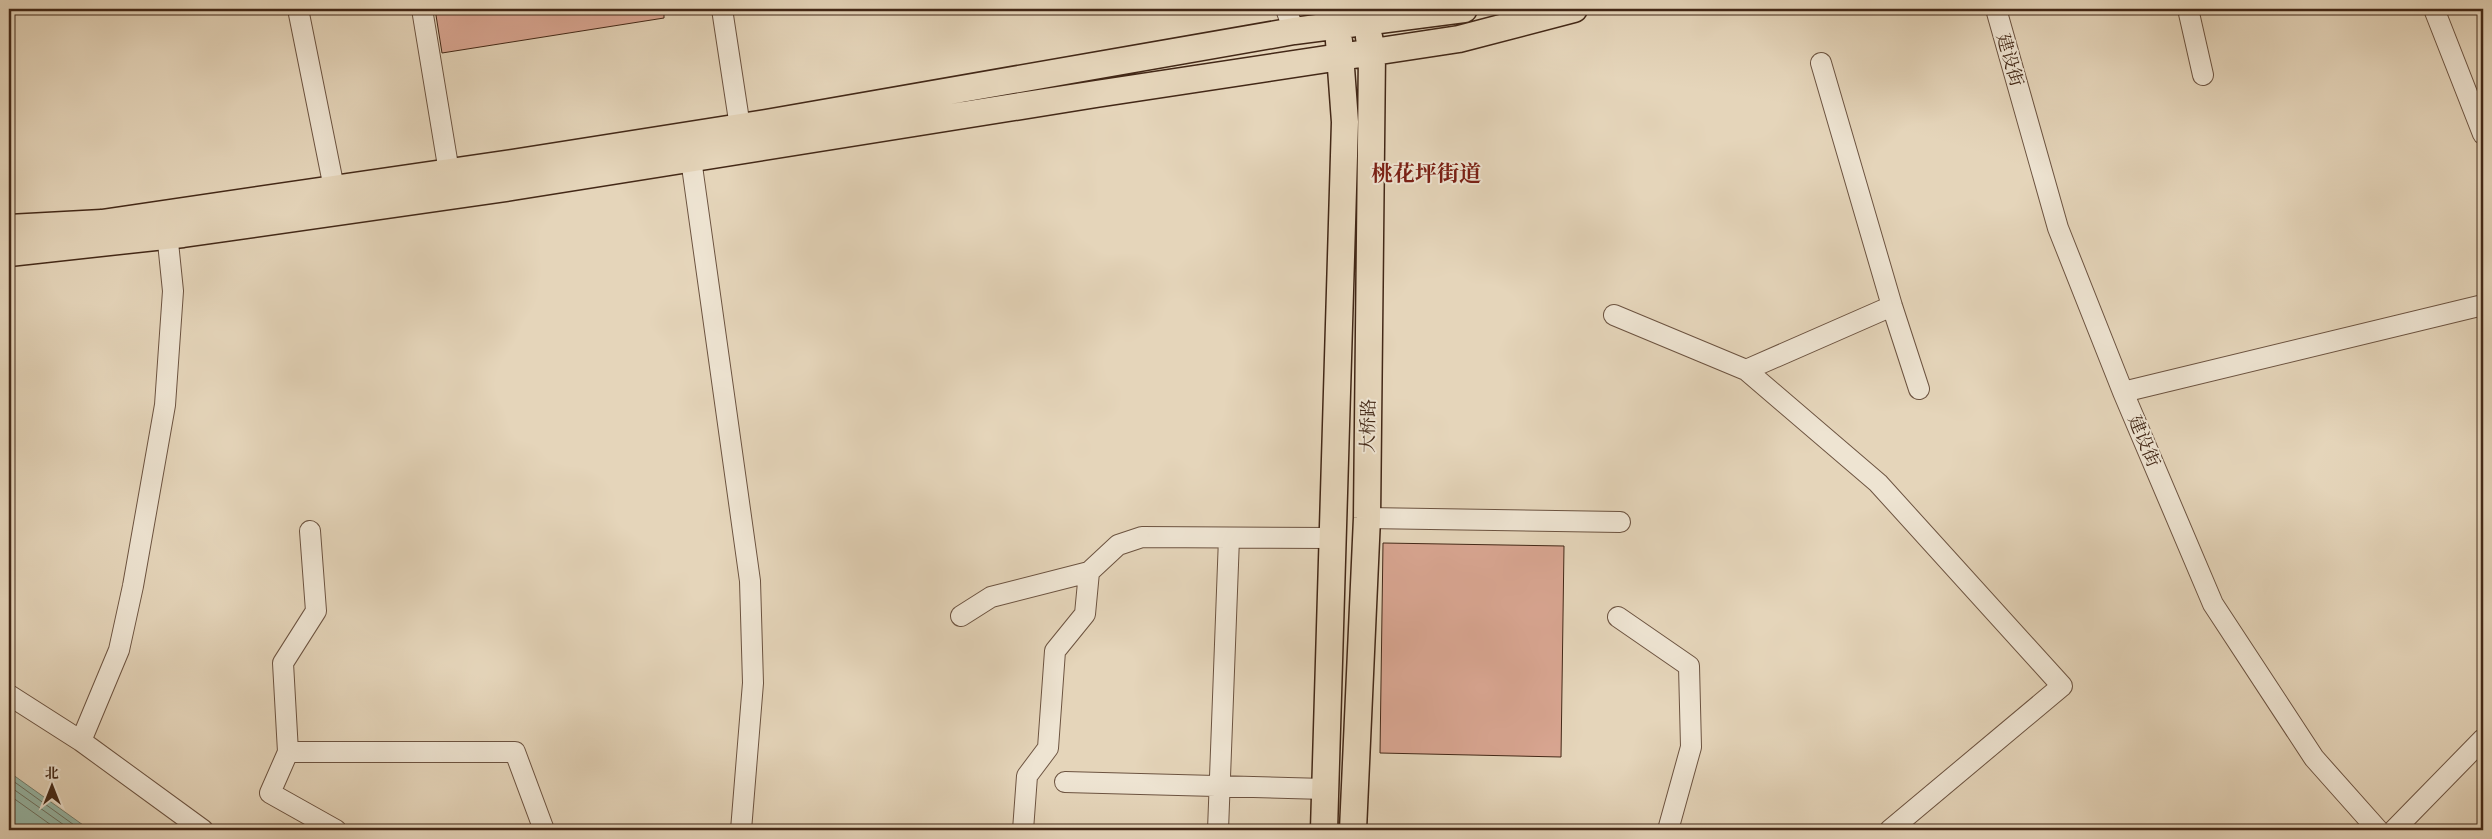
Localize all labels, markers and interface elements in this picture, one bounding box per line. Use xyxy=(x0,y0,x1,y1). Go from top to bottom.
street label: 建设街 xyxy=(1990,31,2029,90)
district label: 桃花坪街道 xyxy=(1371,159,1481,189)
street label: 大桥路 xyxy=(1356,399,1381,453)
street label: 建设街 xyxy=(2121,411,2166,471)
north arrow xyxy=(28,762,78,812)
text: 北 xyxy=(45,764,59,783)

